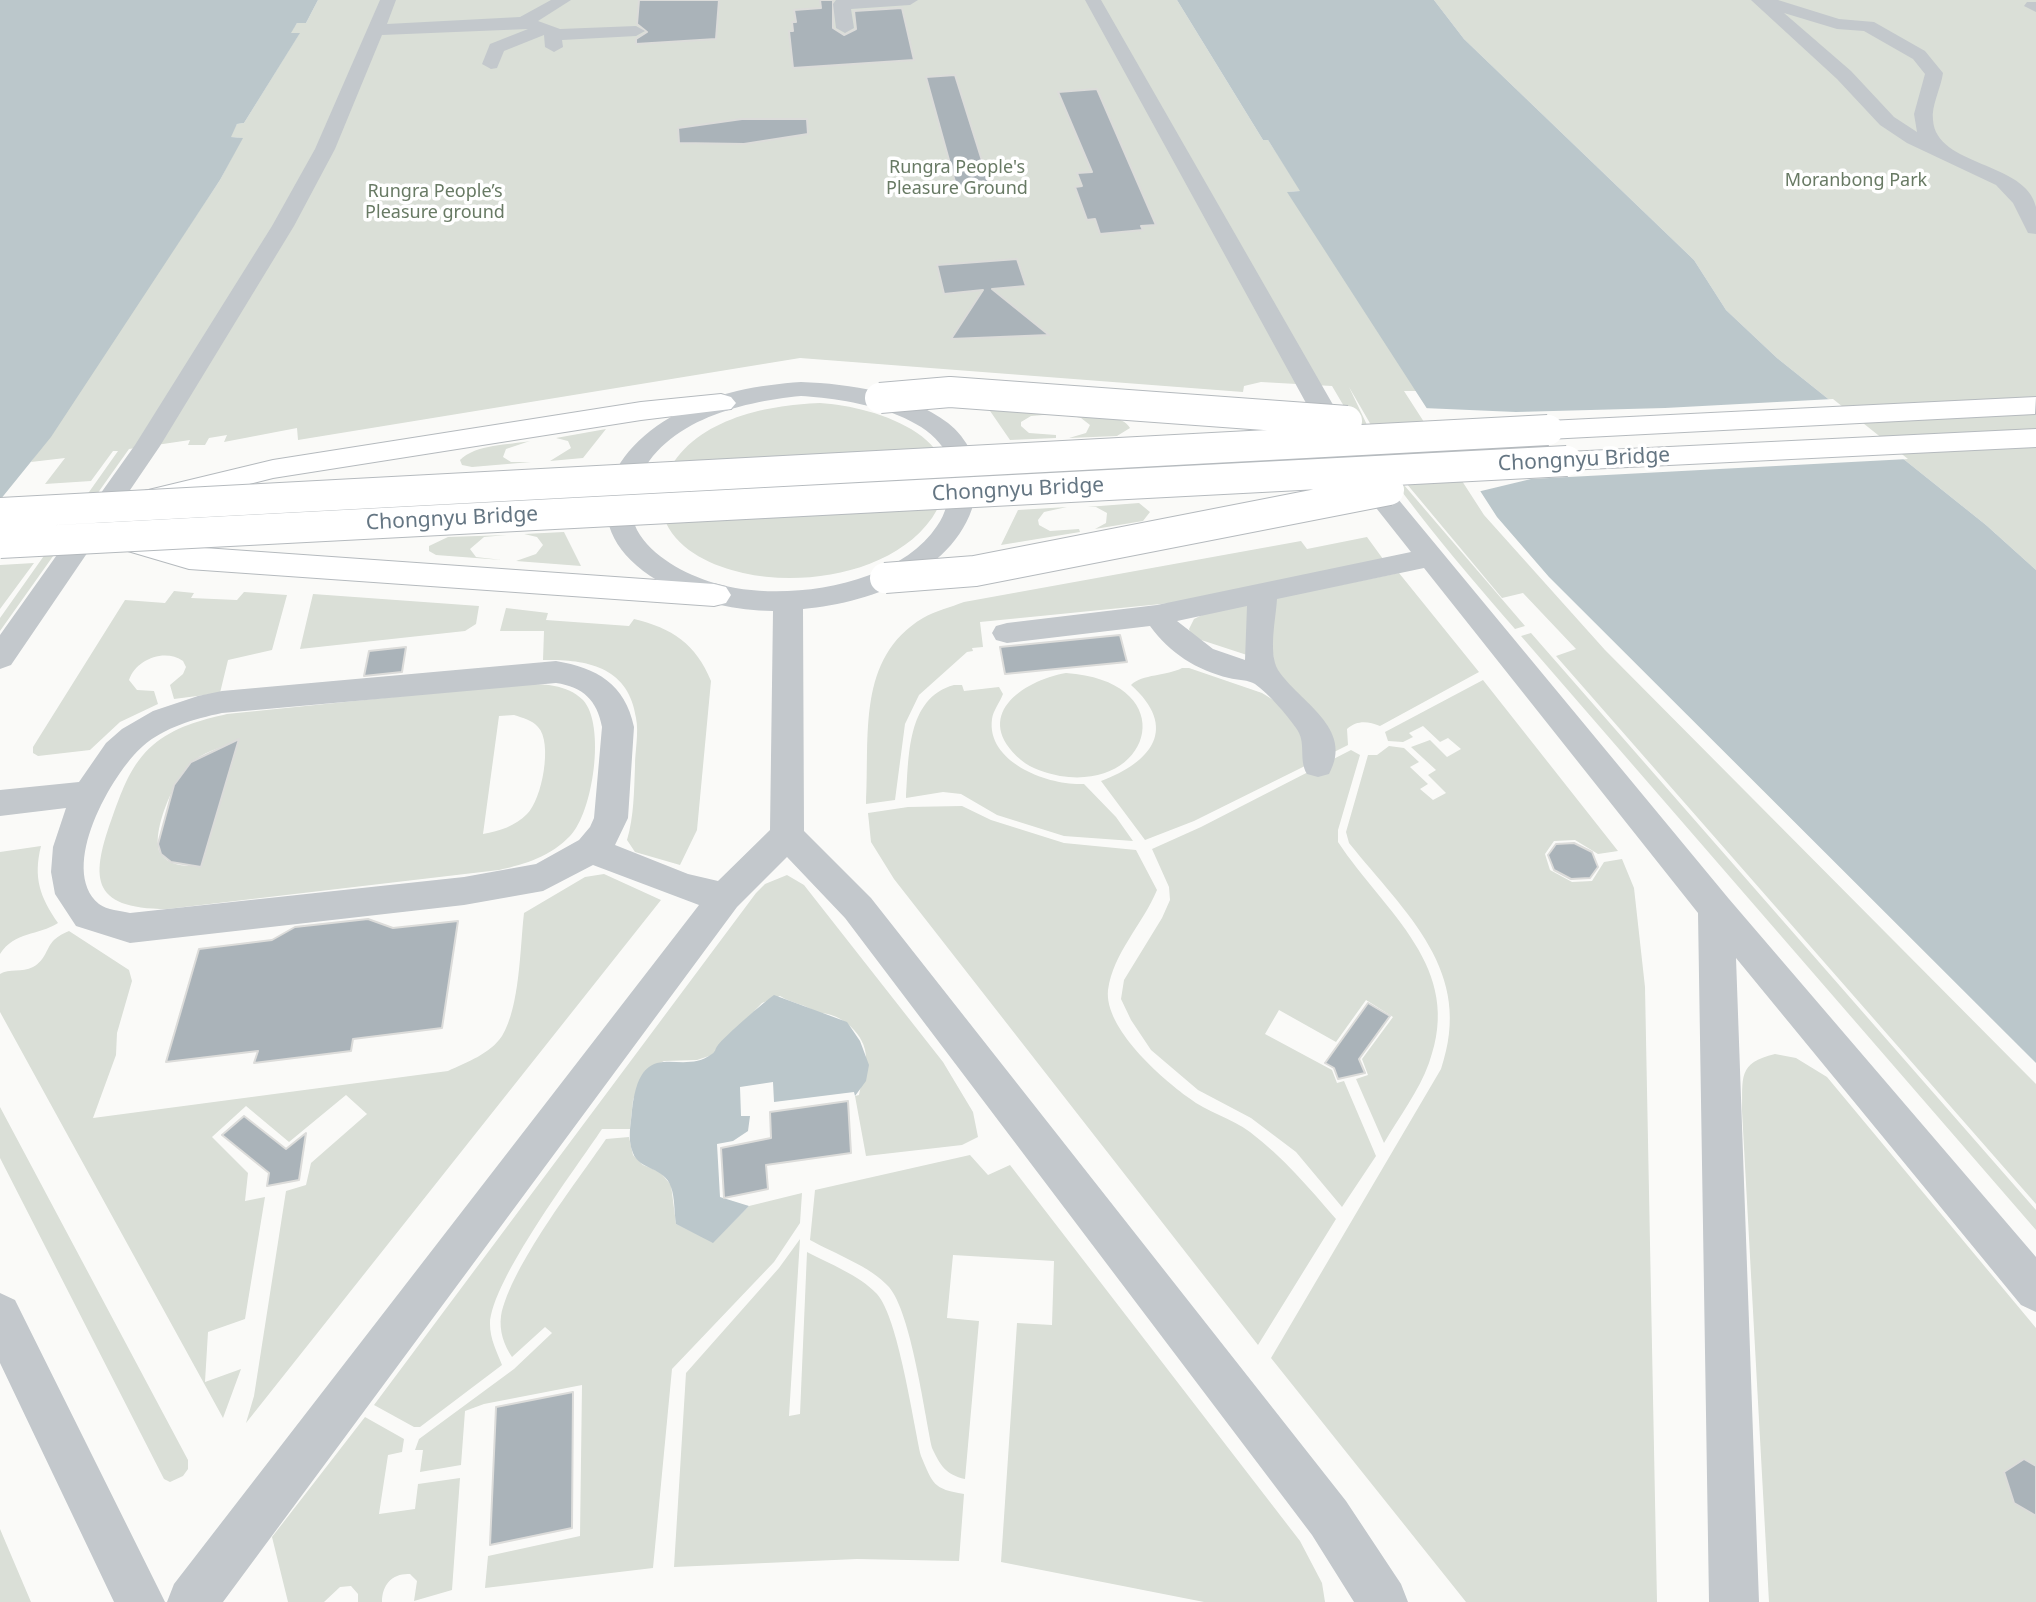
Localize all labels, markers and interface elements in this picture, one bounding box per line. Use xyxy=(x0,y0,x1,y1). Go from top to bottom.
park label: Rungra People's Pleasure Ground xyxy=(886,157,1028,200)
park label: Moranbong Park xyxy=(1785,170,1927,192)
park label: Rungra People’s Pleasure ground xyxy=(365,181,505,224)
street label: Chongnyu Bridge xyxy=(1497,443,1671,477)
street label: Chongnyu Bridge xyxy=(931,473,1105,507)
street label: Chongnyu Bridge xyxy=(365,502,539,536)

